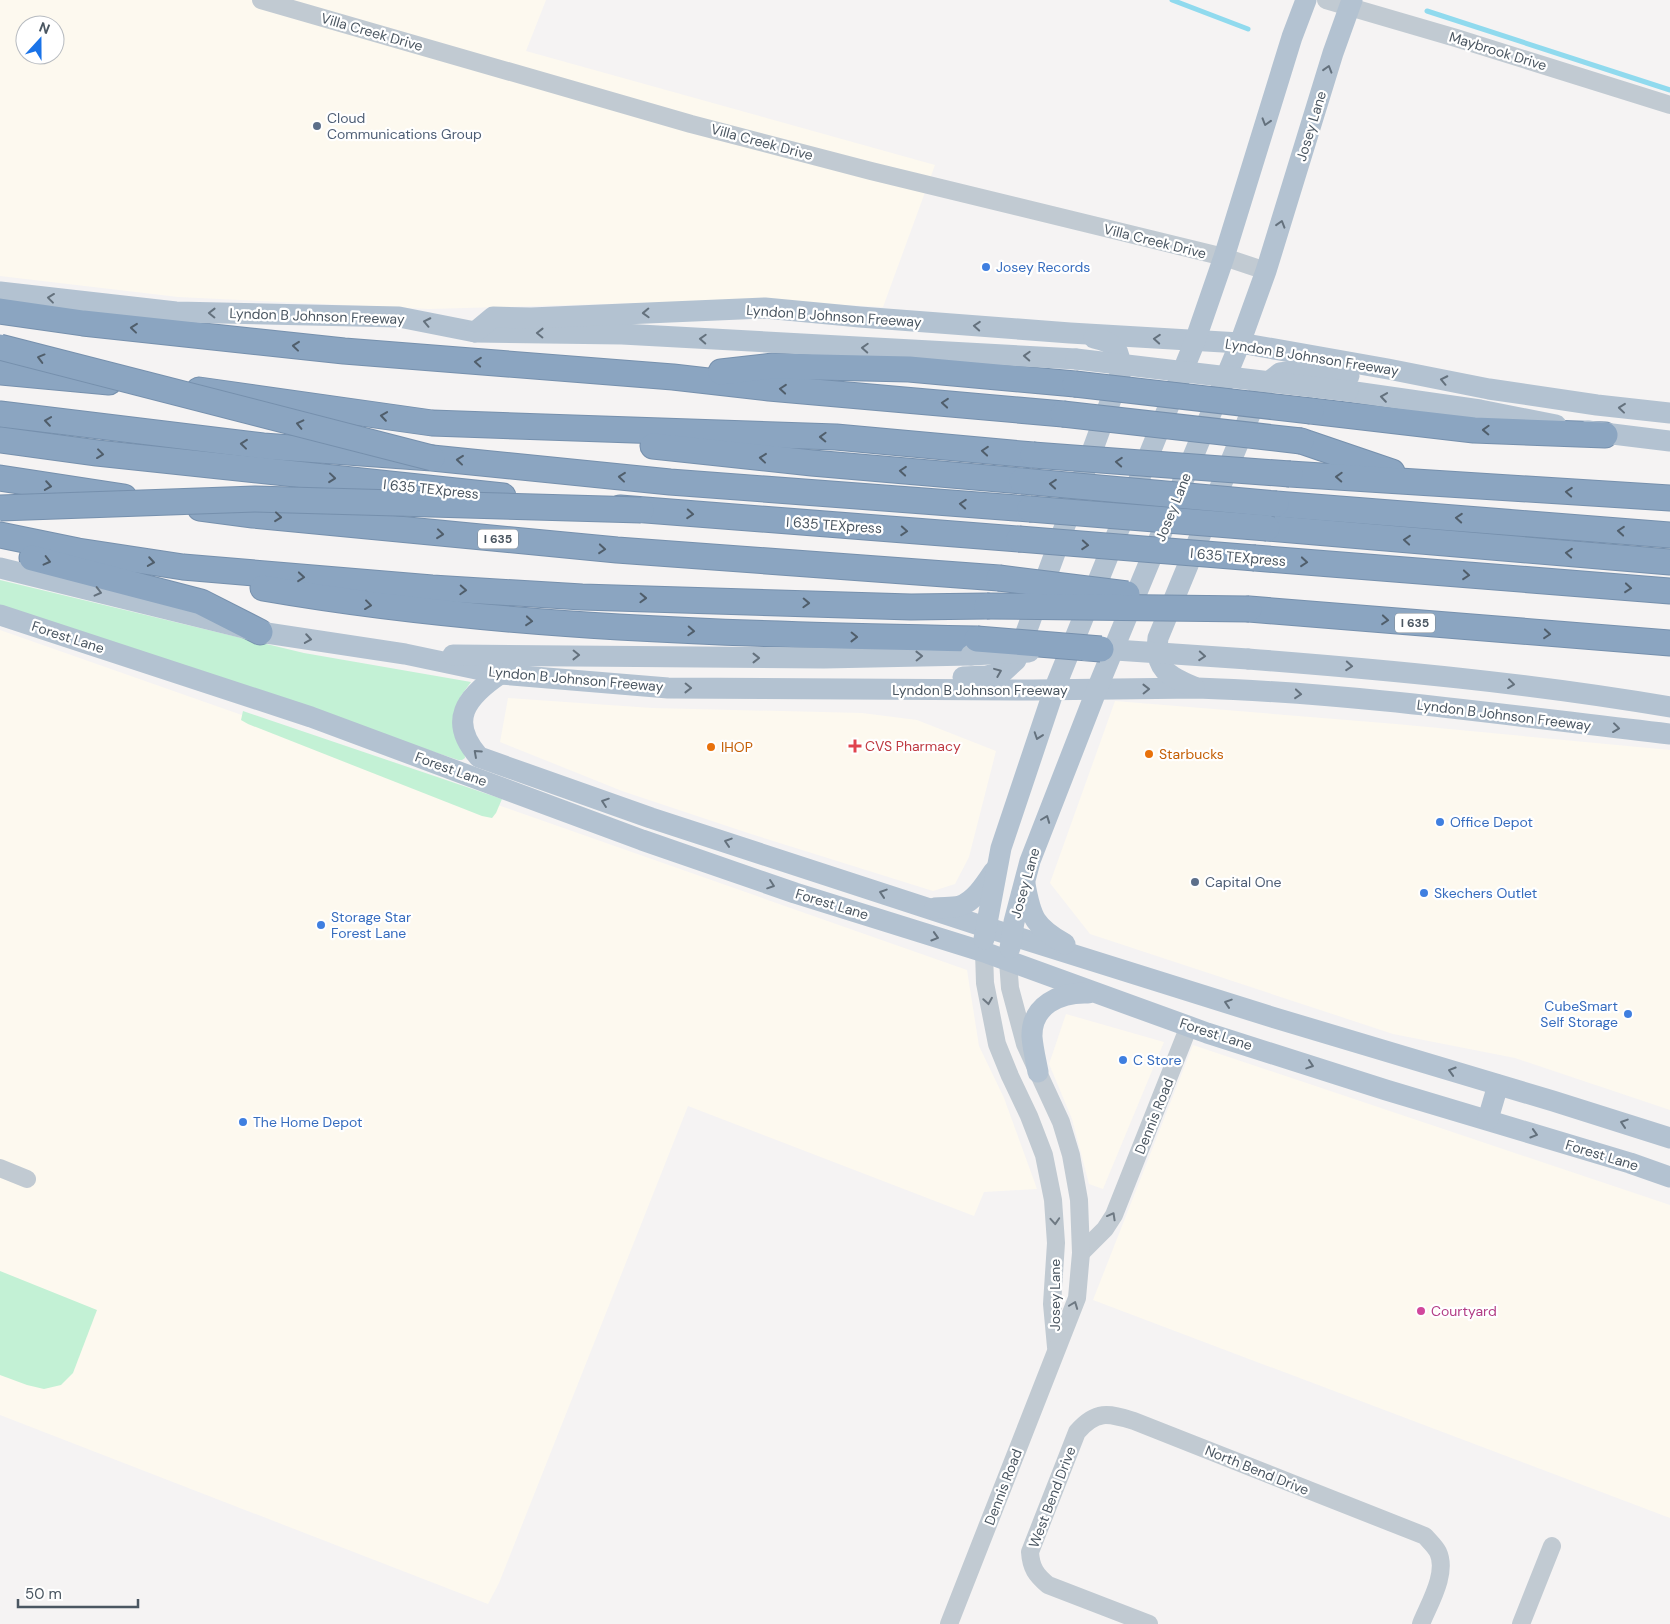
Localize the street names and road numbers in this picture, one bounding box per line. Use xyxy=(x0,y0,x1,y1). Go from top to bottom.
street label: Villa Creek Drive xyxy=(319,9,425,55)
street label: Maybrook Drive xyxy=(1447,28,1549,74)
street label: Josey Lane xyxy=(1292,89,1330,163)
street label: Villa Creek Drive xyxy=(709,120,815,164)
street label: Villa Creek Drive xyxy=(1102,220,1208,262)
street label: Lyndon B Johnson Freeway xyxy=(746,301,922,331)
street label: Lyndon B Johnson Freeway xyxy=(229,304,405,328)
street label: Lyndon B Johnson Freeway xyxy=(1224,334,1400,380)
street label: Josey Lane xyxy=(1151,470,1195,544)
street label: I 635 TEXpress xyxy=(382,475,480,503)
street label: I 635 TEXpress xyxy=(785,513,883,537)
road number: I 635 xyxy=(478,530,518,548)
street label: I 635 TEXpress xyxy=(1189,544,1287,570)
road number: I 635 xyxy=(1395,614,1435,632)
street label: Forest Lane xyxy=(29,617,107,657)
street label: Lyndon B Johnson Freeway xyxy=(488,662,664,696)
street label: Lyndon B Johnson Freeway xyxy=(892,681,1068,699)
street label: Lyndon B Johnson Freeway xyxy=(1416,695,1592,735)
street label: Forest Lane xyxy=(413,748,489,790)
street label: Josey Lane xyxy=(1006,846,1044,920)
street label: Forest Lane xyxy=(793,884,871,924)
street label: Forest Lane xyxy=(1177,1014,1255,1054)
street label: Dennis Road xyxy=(1131,1075,1177,1157)
street label: Forest Lane xyxy=(1563,1135,1641,1175)
street label: Josey Lane xyxy=(1046,1259,1064,1331)
street label: North Bend Drive xyxy=(1202,1441,1312,1499)
street label: West Bend Drive xyxy=(1024,1444,1080,1550)
street label: Dennis Road xyxy=(980,1446,1026,1528)

